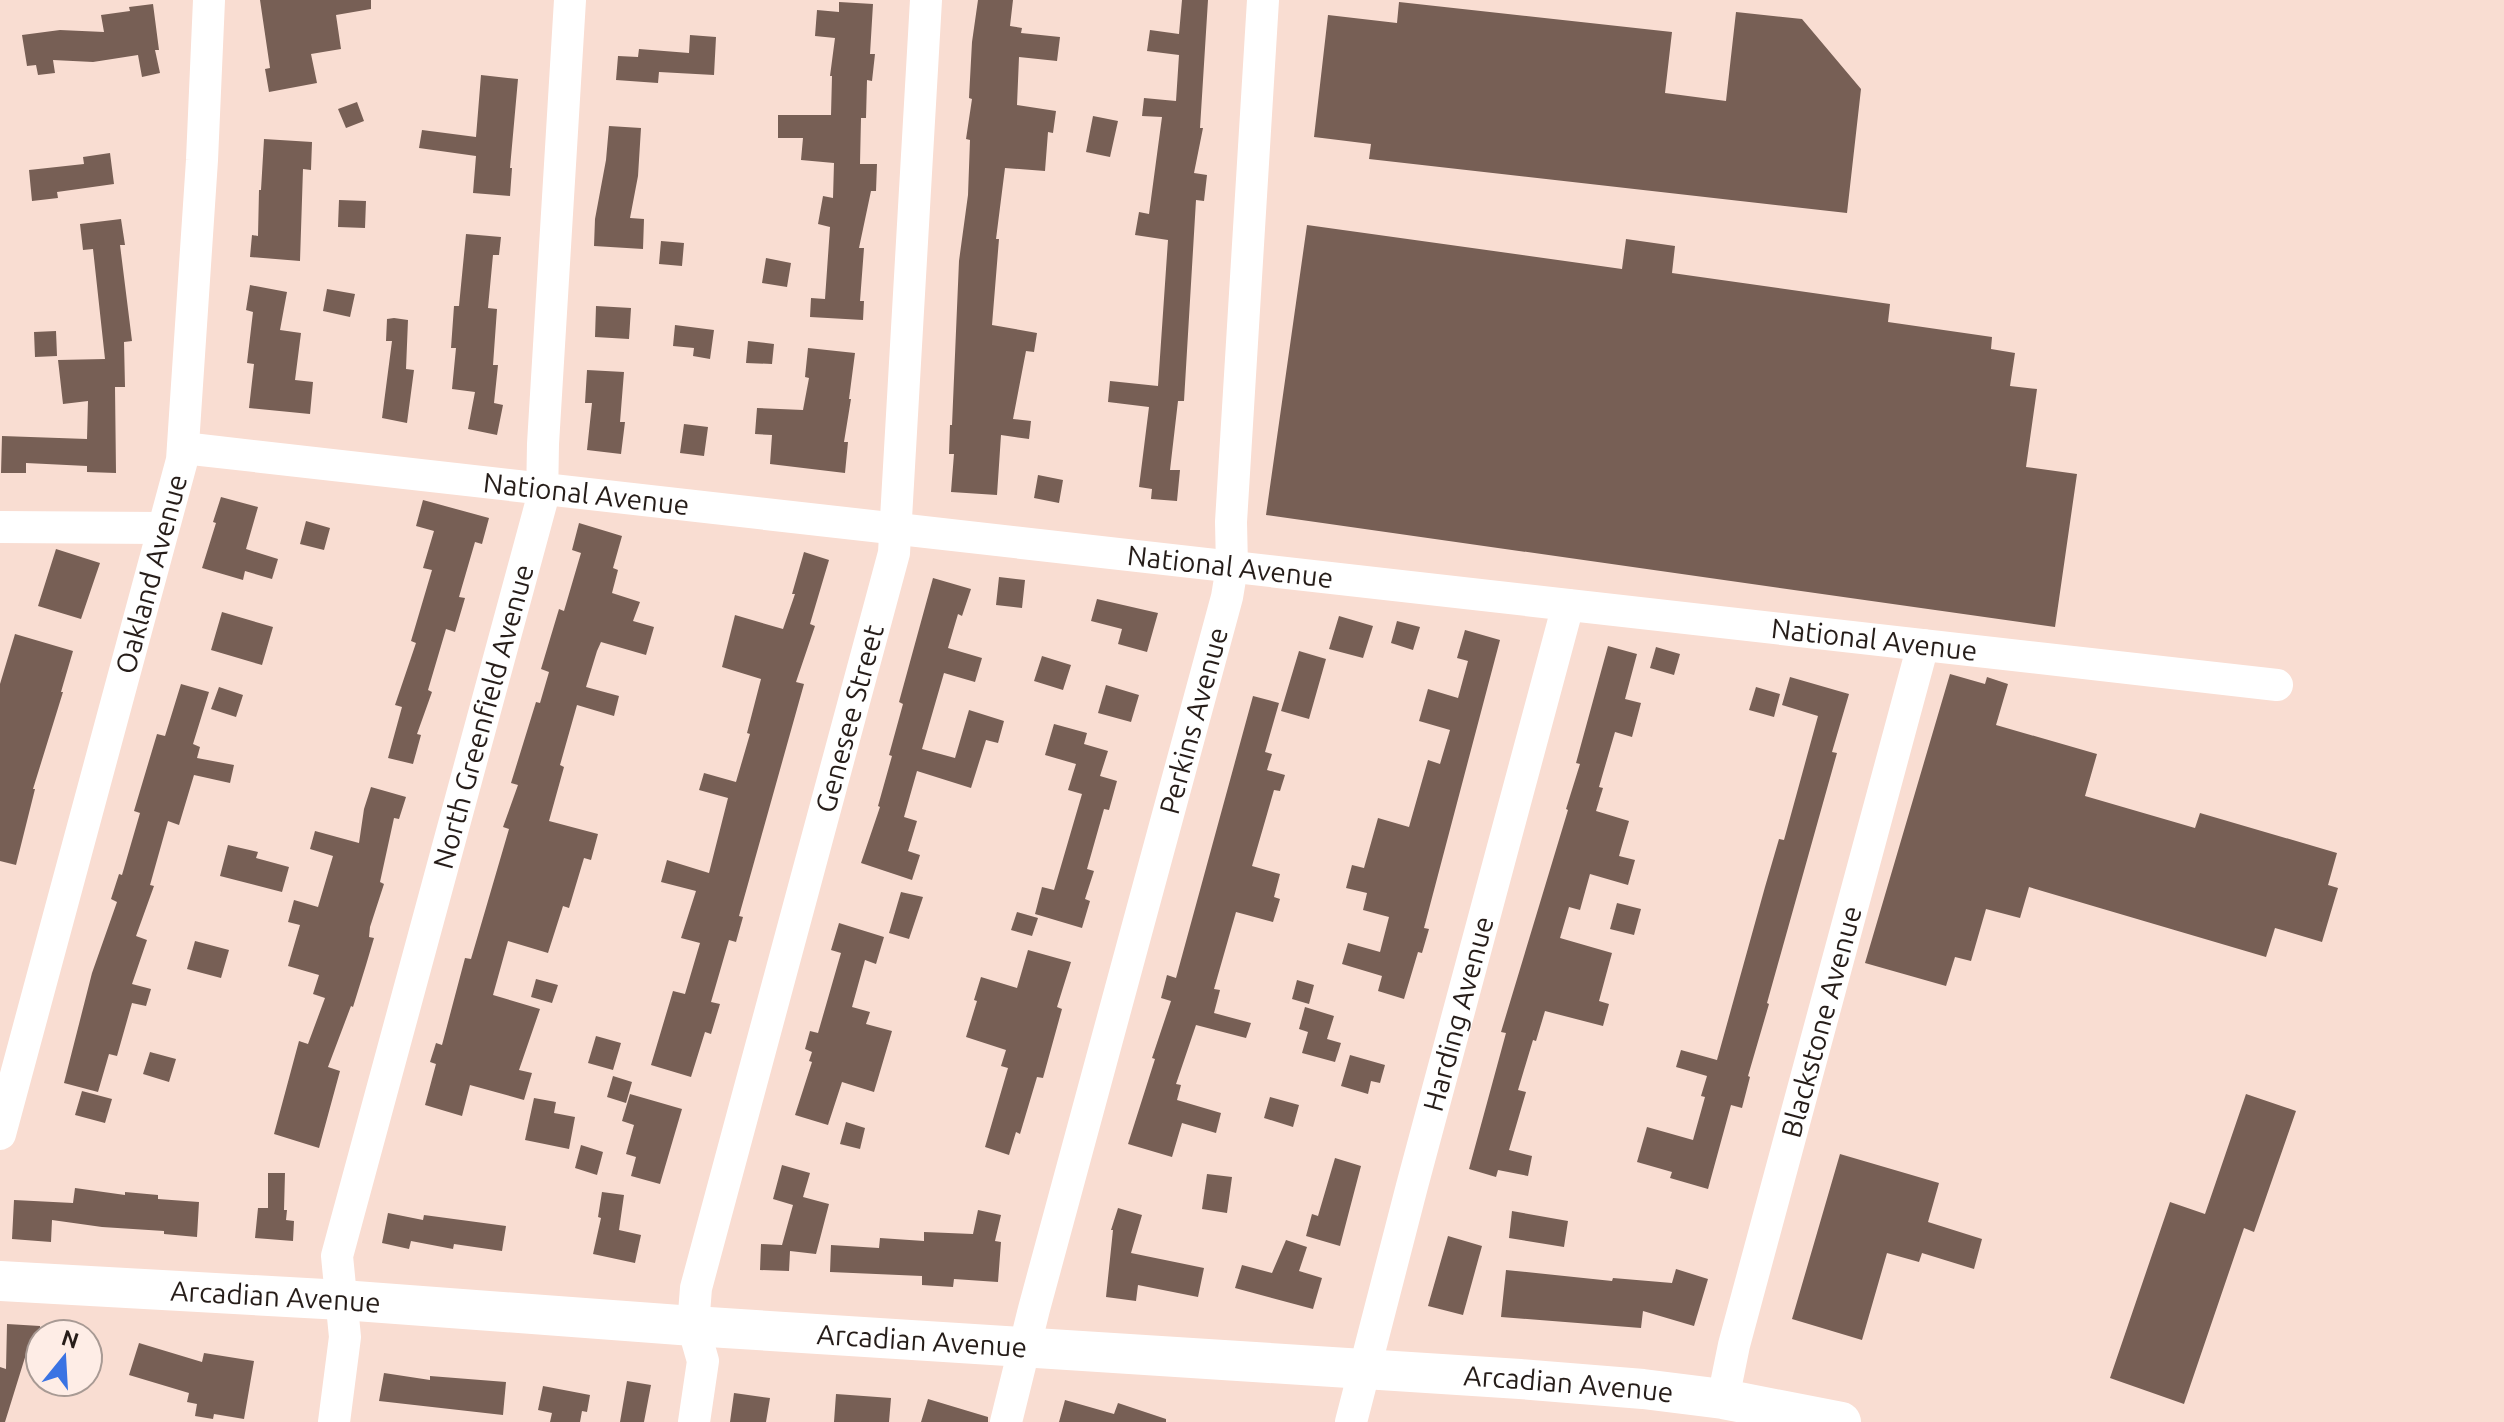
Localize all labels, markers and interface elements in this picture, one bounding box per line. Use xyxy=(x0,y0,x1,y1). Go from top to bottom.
street label: National Avenue xyxy=(482,466,691,520)
street label: Oakland Avenue xyxy=(109,471,192,677)
street label: National Avenue xyxy=(1126,539,1335,593)
street label: North Greenfield Avenue xyxy=(427,561,539,872)
street label: National Avenue xyxy=(1770,612,1979,666)
street label: Genesee Street xyxy=(809,621,889,816)
street label: Perkins Avenue xyxy=(1153,624,1233,817)
street label: Blackstone Avenue xyxy=(1775,902,1867,1141)
street label: Harding Avenue xyxy=(1417,913,1499,1115)
street label: Arcadian Avenue xyxy=(170,1274,382,1318)
north arrow xyxy=(24,1318,104,1398)
street label: Arcadian Avenue xyxy=(816,1318,1028,1362)
text: N xyxy=(59,1324,82,1353)
street label: Arcadian Avenue xyxy=(1463,1359,1675,1408)

